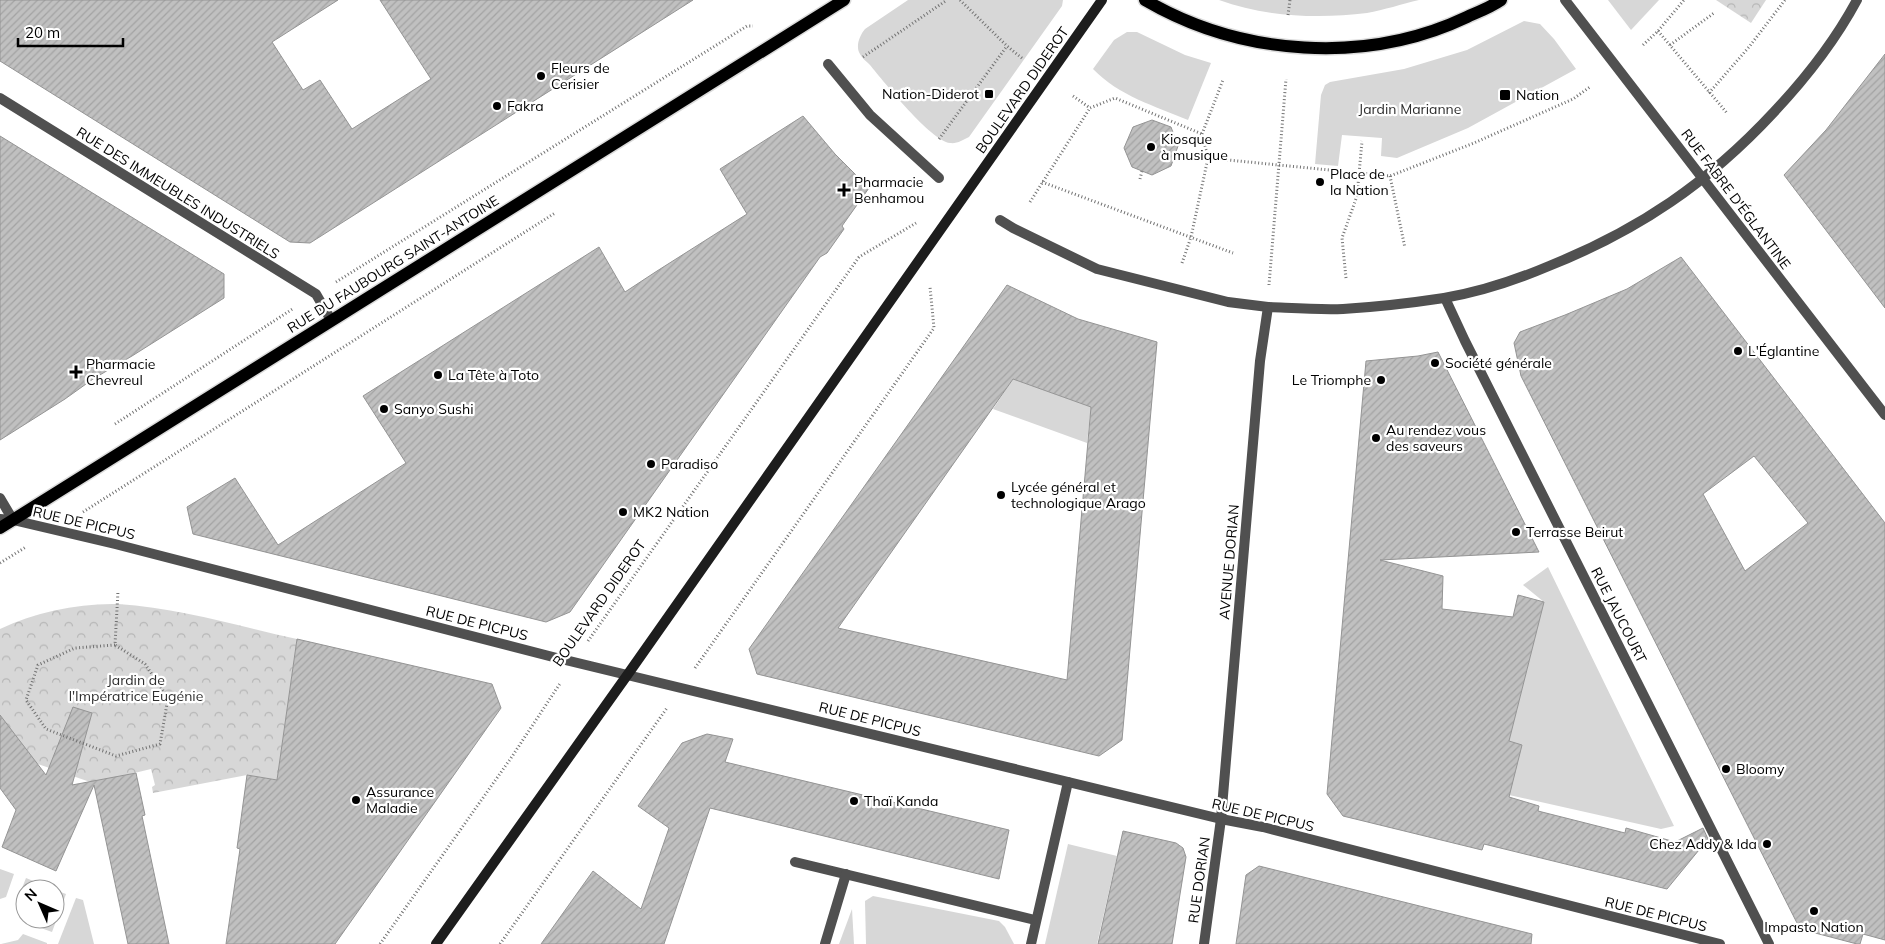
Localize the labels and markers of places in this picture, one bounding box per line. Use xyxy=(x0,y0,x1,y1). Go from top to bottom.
place label: Fleurs de Cerisier xyxy=(551,59,610,93)
marker: Fleurs de Cerisier xyxy=(535,70,547,82)
place label: Nation-Diderot xyxy=(882,85,979,103)
place label: Nation xyxy=(1516,86,1559,104)
marker: Nation-Diderot xyxy=(983,88,995,100)
marker: Nation xyxy=(1498,88,1512,102)
place label: Fakra xyxy=(507,97,544,115)
marker: Fakra xyxy=(491,100,503,112)
place label: Kiosque à musique xyxy=(1161,130,1228,164)
marker: Kiosque à musique xyxy=(1145,141,1157,153)
place label: Place de la Nation xyxy=(1330,165,1389,199)
place label: Pharmacie Benhamou xyxy=(854,173,924,207)
marker: Place de la Nation xyxy=(1314,176,1326,188)
marker: Pharmacie Benhamou xyxy=(838,184,850,196)
place label: L'Églantine xyxy=(1748,342,1819,360)
marker: L'Églantine xyxy=(1732,345,1744,357)
place label: Société générale xyxy=(1445,354,1552,372)
place label: Pharmacie Chevreul xyxy=(86,355,155,389)
marker: Société générale xyxy=(1429,357,1441,369)
marker: Pharmacie Chevreul xyxy=(70,366,82,378)
place label: La Tête à Toto xyxy=(448,366,539,384)
marker: La Tête à Toto xyxy=(432,369,444,381)
place label: Le Triomphe xyxy=(1292,371,1371,389)
marker: Le Triomphe xyxy=(1375,374,1387,386)
place label: Sanyo Sushi xyxy=(394,400,474,418)
marker: Sanyo Sushi xyxy=(378,403,390,415)
place label: Au rendez vous des saveurs xyxy=(1386,421,1486,455)
marker: Au rendez vous des saveurs xyxy=(1370,432,1382,444)
place label: Paradiso xyxy=(661,455,718,473)
marker: Paradiso xyxy=(645,458,657,470)
place label: Lycée général et technologique Arago xyxy=(1011,478,1146,512)
marker: Lycée général et technologique Arago xyxy=(995,489,1007,501)
place label: MK2 Nation xyxy=(633,503,709,521)
marker: MK2 Nation xyxy=(617,506,629,518)
place label: Terrasse Beirut xyxy=(1526,523,1623,541)
marker: Terrasse Beirut xyxy=(1510,526,1522,538)
place label: Bloomy xyxy=(1736,760,1785,778)
marker: Bloomy xyxy=(1720,763,1732,775)
place label: Assurance Maladie xyxy=(366,783,434,817)
place label: Thaï Kanda xyxy=(864,792,938,810)
marker: Assurance Maladie xyxy=(350,794,362,806)
marker: Thaï Kanda xyxy=(848,795,860,807)
place label: Chez Addy & Ida xyxy=(1649,835,1757,853)
marker: Chez Addy & Ida xyxy=(1761,838,1773,850)
marker: Impasto Nation xyxy=(1808,905,1820,917)
place label: Impasto Nation xyxy=(1764,918,1864,936)

